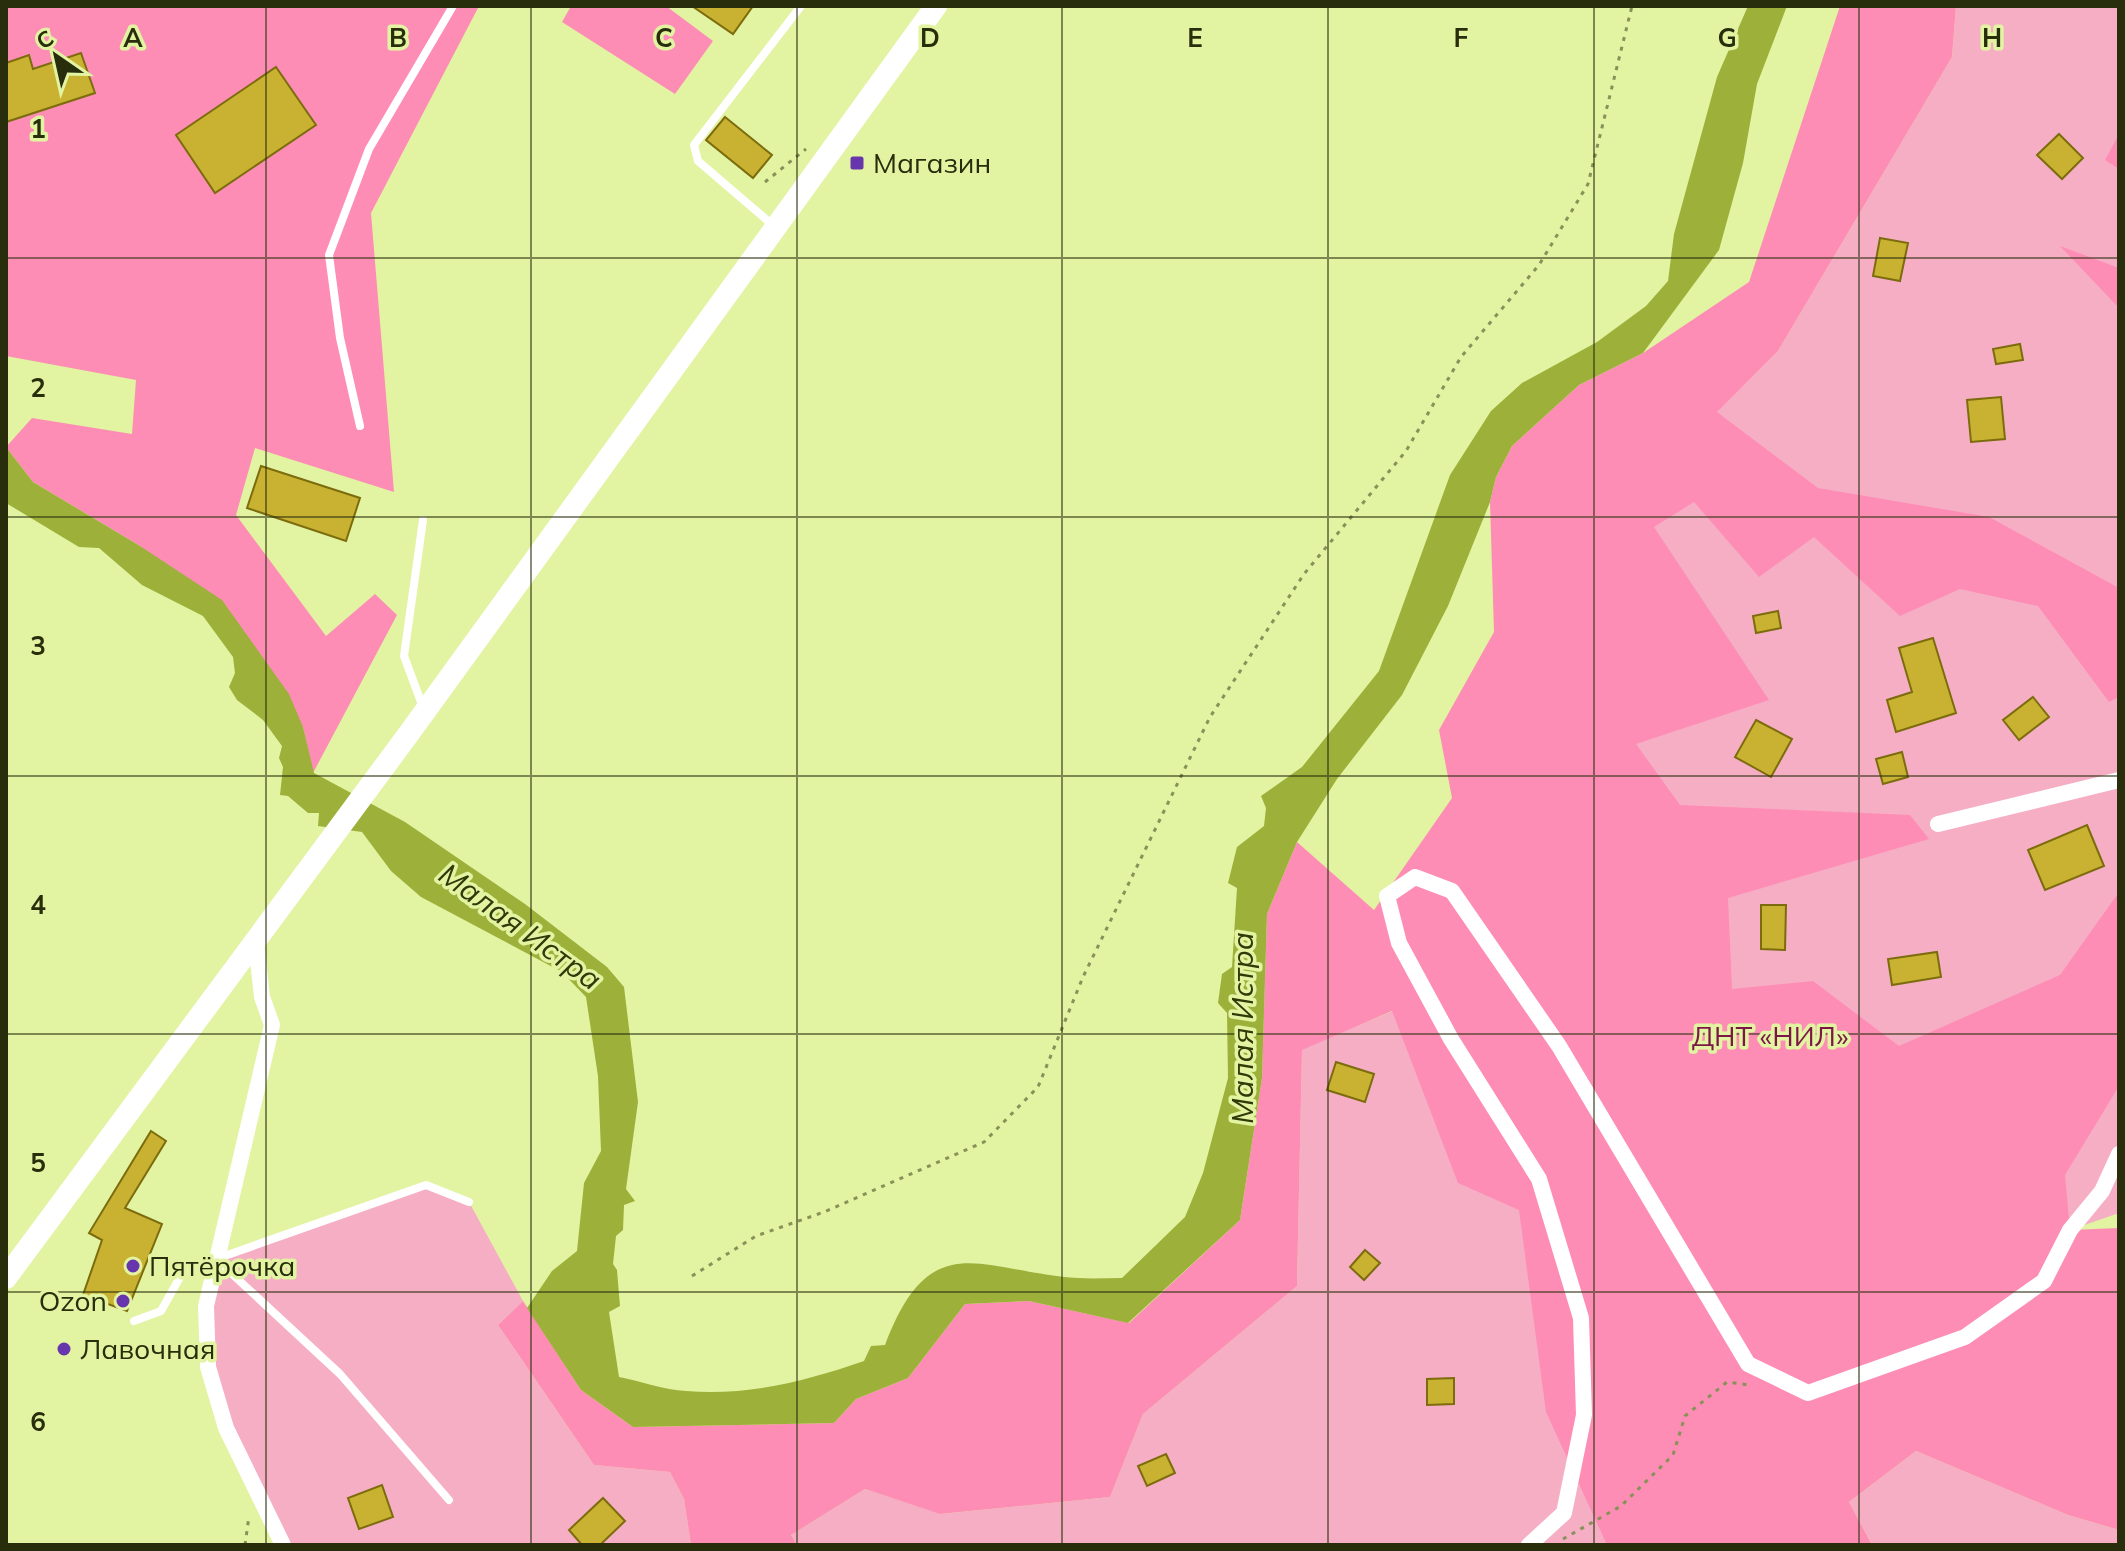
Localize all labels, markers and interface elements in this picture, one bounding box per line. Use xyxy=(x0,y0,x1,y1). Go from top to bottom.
north arrow xyxy=(16,16,96,96)
text: A xyxy=(123,21,143,54)
text: B xyxy=(389,21,407,54)
text: C xyxy=(655,21,673,54)
text: D xyxy=(920,21,940,54)
text: E xyxy=(1187,21,1203,54)
text: F xyxy=(1454,21,1469,54)
text: G xyxy=(1717,21,1737,54)
text: H xyxy=(1982,21,2002,54)
text: С xyxy=(31,24,59,55)
text: 1 xyxy=(30,112,46,145)
place label: Магазин xyxy=(873,145,991,180)
marker: Магазин xyxy=(848,154,866,172)
text: 2 xyxy=(30,371,46,404)
text: 3 xyxy=(30,629,46,662)
water label: Малая Истра xyxy=(432,854,609,998)
text: 4 xyxy=(30,888,46,921)
water label: Малая Истра xyxy=(1223,932,1261,1124)
park label: ДНТ «НИЛ» xyxy=(1692,1018,1848,1053)
text: 5 xyxy=(30,1146,46,1179)
place label: Пятёрочка xyxy=(149,1248,295,1283)
marker: Пятёрочка xyxy=(124,1257,142,1275)
place label: Ozon xyxy=(39,1283,107,1318)
marker: Ozon xyxy=(114,1292,132,1310)
place label: Лавочная xyxy=(80,1331,215,1366)
marker: Лавочная xyxy=(55,1340,73,1358)
text: 6 xyxy=(30,1405,46,1438)

